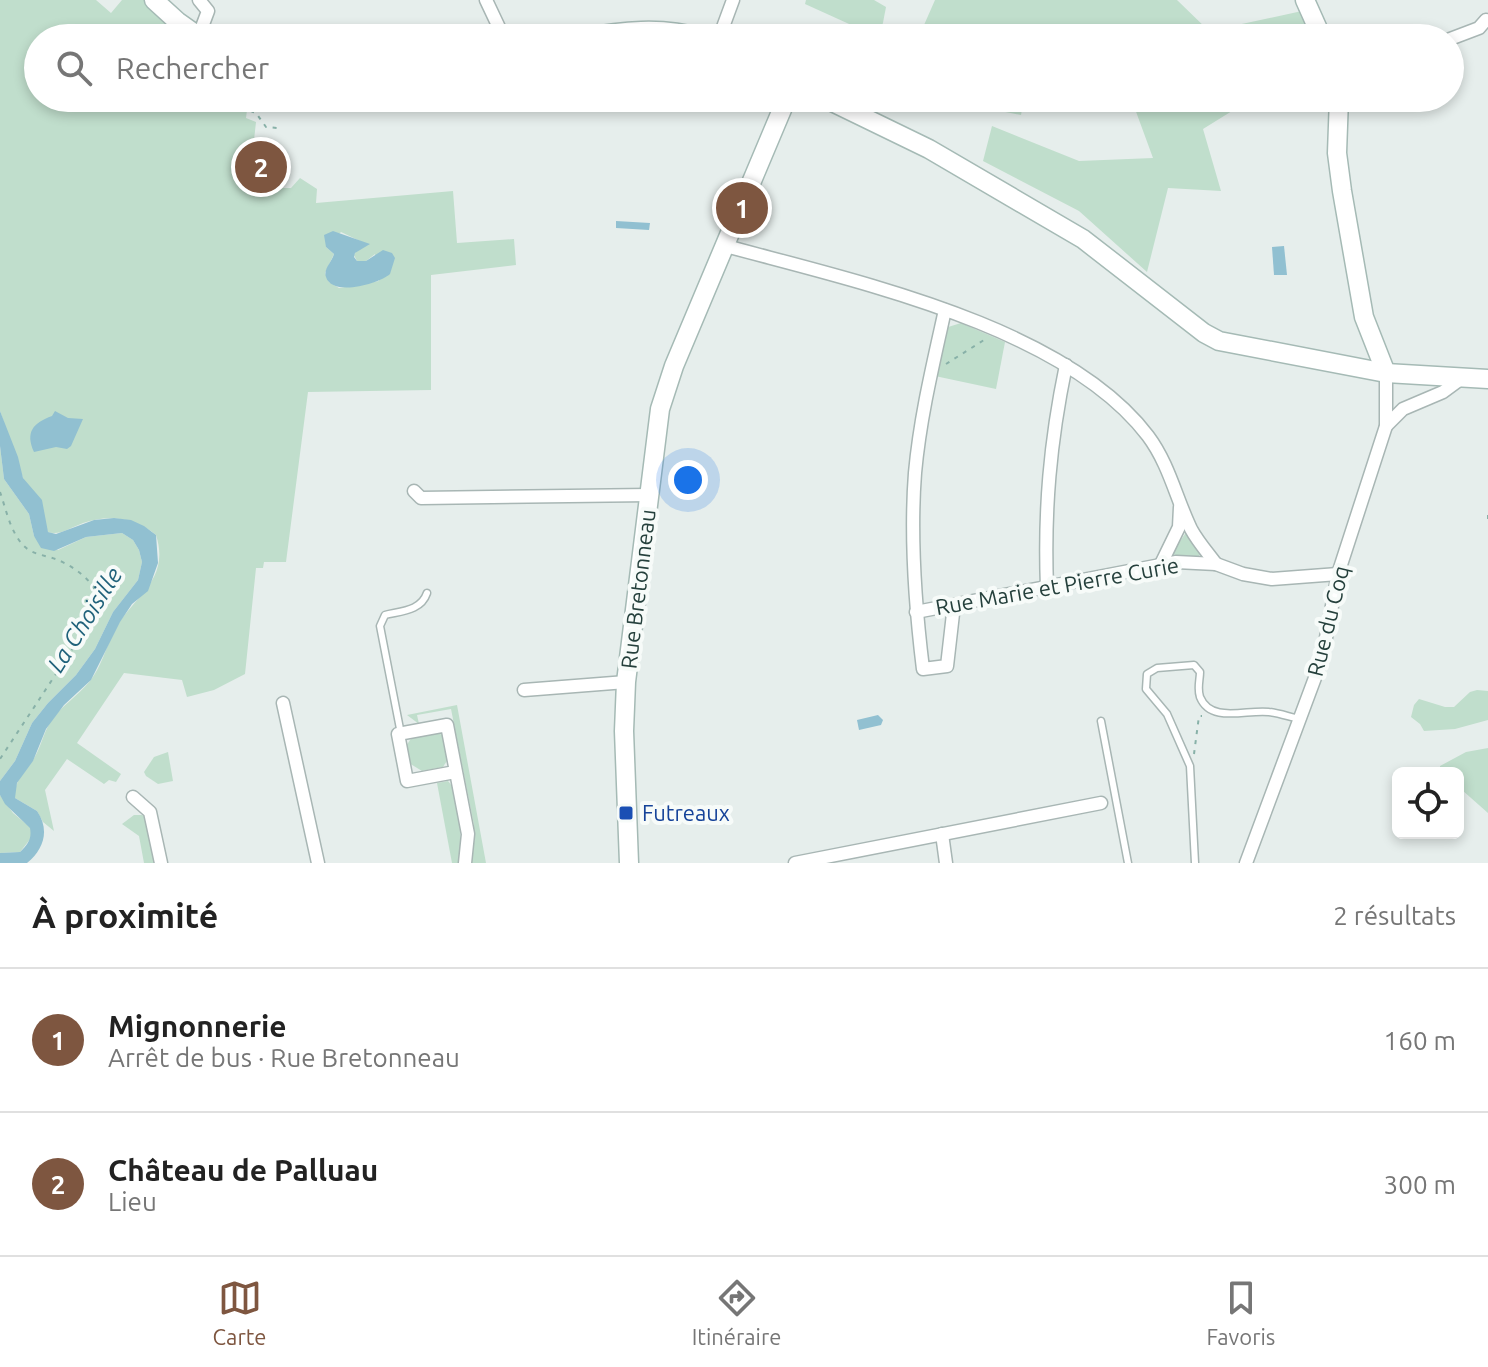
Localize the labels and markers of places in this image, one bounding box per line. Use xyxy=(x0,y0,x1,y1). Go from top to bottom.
pin: 2 xyxy=(235,137,287,197)
pin: 1 xyxy=(716,178,768,238)
place label: Futreaux xyxy=(642,800,730,825)
marker: Futreaux xyxy=(617,804,635,822)

